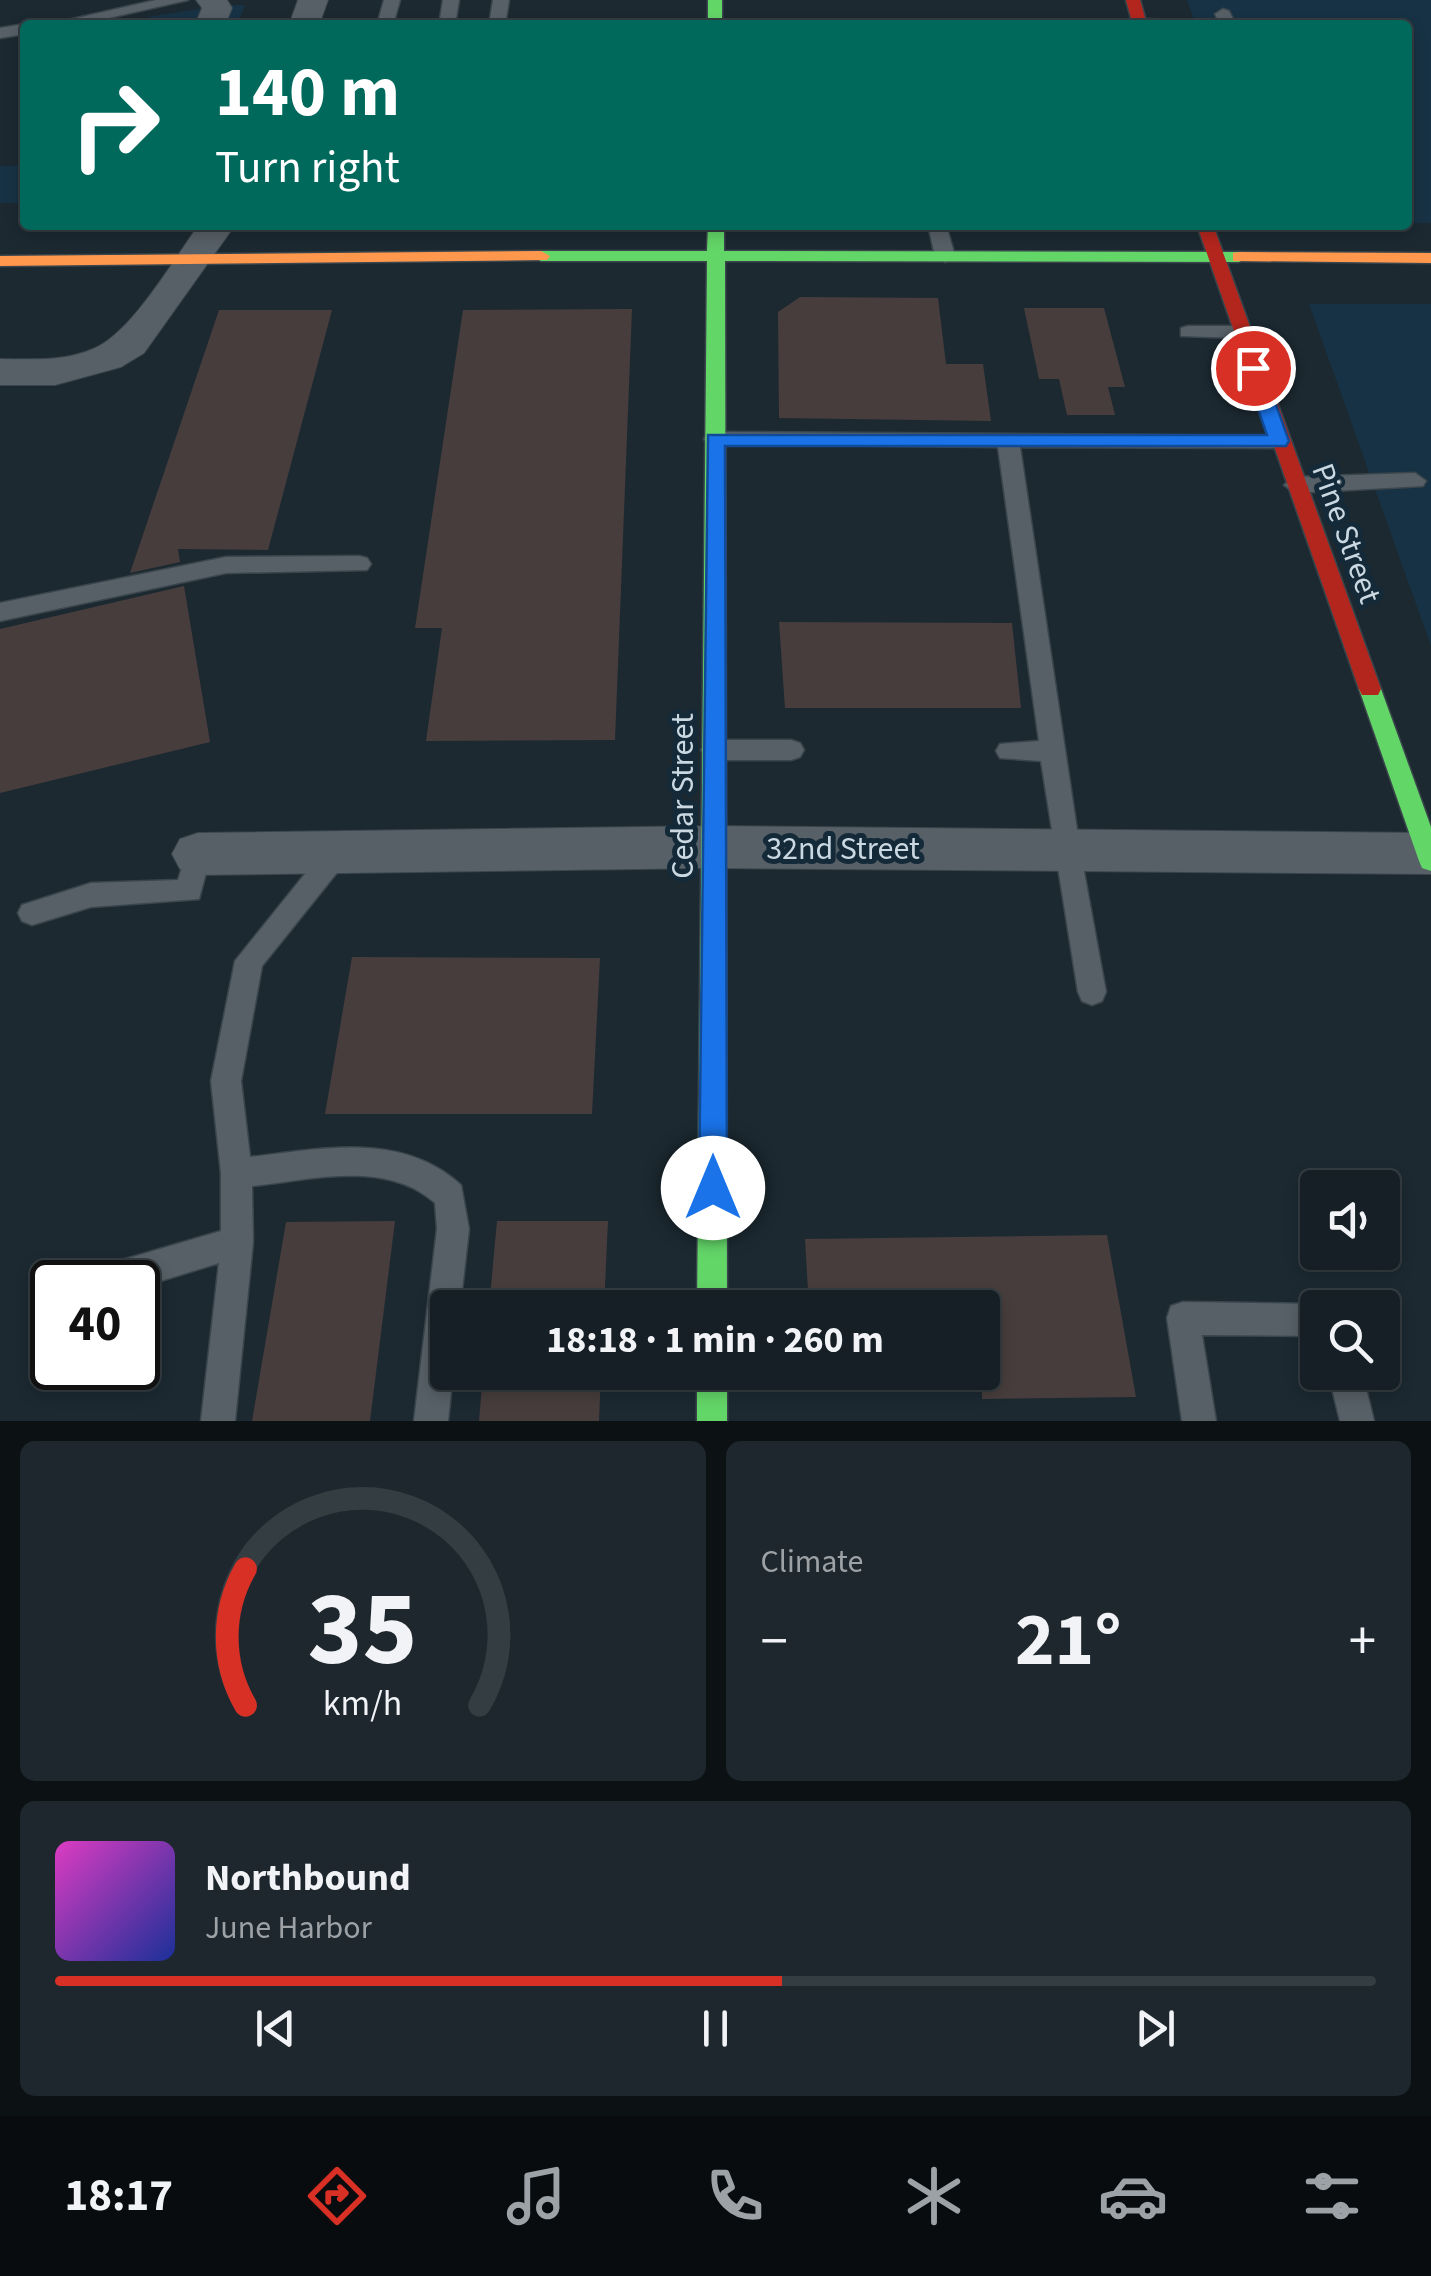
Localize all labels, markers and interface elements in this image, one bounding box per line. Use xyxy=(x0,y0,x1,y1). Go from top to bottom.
text: 140 m xyxy=(215,43,400,143)
icon: right xyxy=(50,60,180,190)
text: Turn right xyxy=(215,136,400,200)
pin xyxy=(1211,326,1296,411)
icon: arrive xyxy=(1226,341,1281,396)
street label: Pine Street xyxy=(1299,457,1393,610)
street label: Cedar Street xyxy=(660,713,706,879)
street label: 32nd Street xyxy=(766,826,920,872)
position arrow xyxy=(661,1136,765,1240)
map controls xyxy=(1300,1170,1400,1390)
button: sound xyxy=(1300,1170,1400,1270)
speed limit sign: 40 xyxy=(30,1260,160,1390)
button: search xyxy=(1300,1290,1400,1390)
text: 18:18 · 1 min · 260 m xyxy=(546,1313,884,1367)
text: Climate xyxy=(761,1539,863,1585)
text: 35 xyxy=(308,1557,418,1705)
text: 21° xyxy=(1015,1587,1122,1694)
text: − xyxy=(761,1603,788,1681)
text: + xyxy=(1349,1603,1376,1681)
text: km/h xyxy=(323,1678,402,1729)
text: Northbound xyxy=(205,1851,411,1905)
text: June Harbor xyxy=(205,1905,372,1951)
icon: previous xyxy=(248,2001,303,2056)
icon: pause xyxy=(688,2001,743,2056)
icon: next xyxy=(1128,2001,1183,2056)
icon: directions xyxy=(302,2161,372,2231)
icon: music xyxy=(501,2161,571,2231)
icon: phone xyxy=(700,2161,770,2231)
icon: climate xyxy=(899,2161,969,2231)
icon: car xyxy=(1098,2161,1168,2231)
icon: filters xyxy=(1297,2161,1367,2231)
text: 18:17 xyxy=(64,2164,173,2228)

